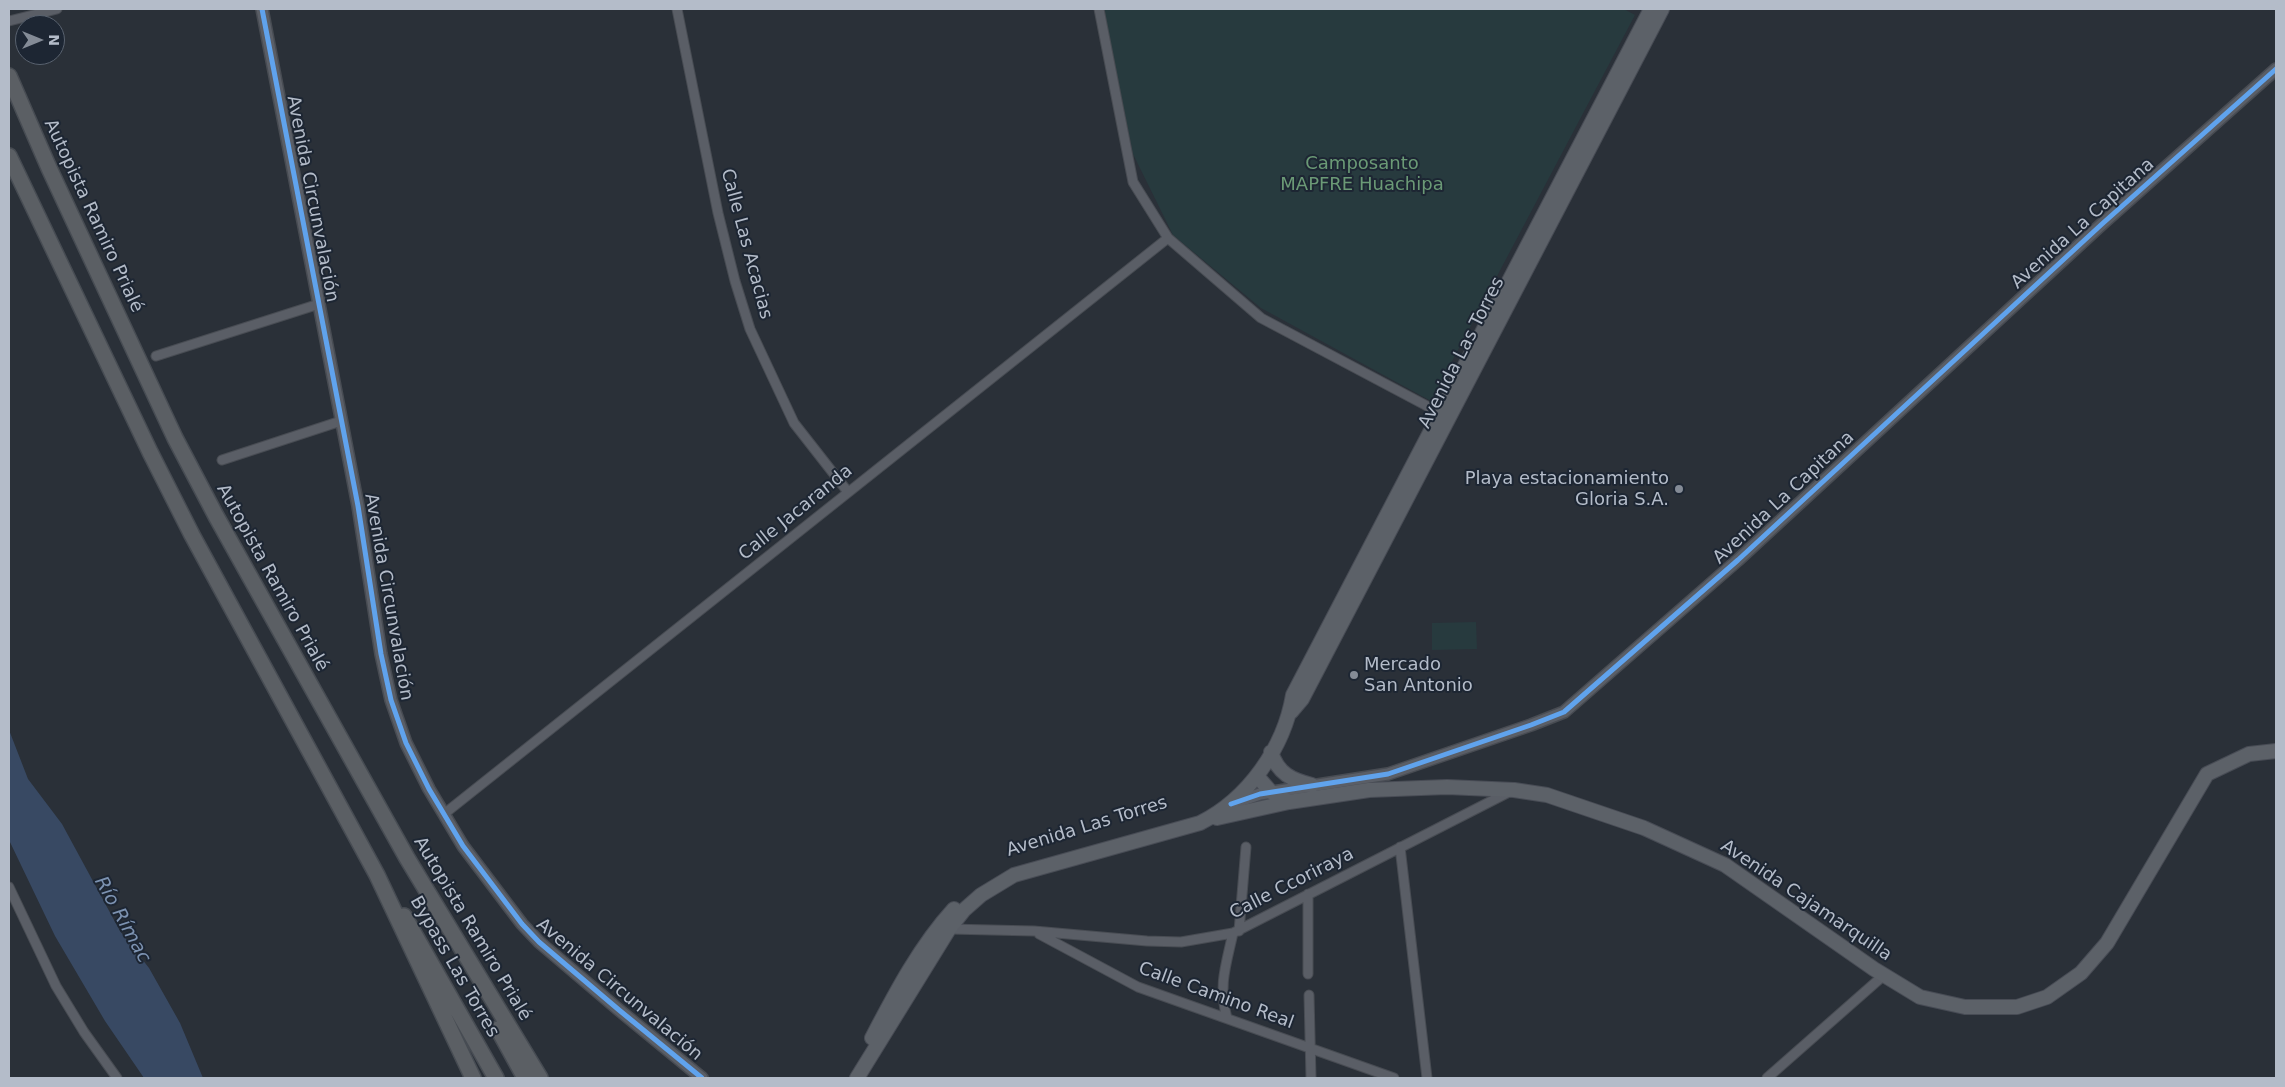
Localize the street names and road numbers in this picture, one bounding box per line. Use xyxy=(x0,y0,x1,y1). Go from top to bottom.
street label: Avenida Circunvalación xyxy=(281,94,343,304)
street label: Autopista Ramiro Prialé xyxy=(39,116,147,316)
street label: Avenida La Capitana xyxy=(2007,154,2159,294)
street label: Calle Las Acacias xyxy=(716,166,776,322)
street label: Avenida Las Torres xyxy=(1414,274,1510,432)
street label: Avenida La Capitana xyxy=(1709,427,1859,569)
street label: Calle Jacaranda xyxy=(735,461,857,565)
street label: Autopista Ramiro Prialé xyxy=(211,481,333,675)
street label: Avenida Circunvalación xyxy=(359,492,417,702)
street label: Avenida Las Torres xyxy=(1004,792,1170,862)
street label: Autopista Ramiro Prialé xyxy=(408,833,536,1025)
street label: Avenida Cajamarquilla xyxy=(1716,836,1896,966)
street label: Calle Ccoriraya xyxy=(1226,843,1358,925)
street label: Bypass Las Torres xyxy=(405,892,503,1042)
street label: Avenida Circunvalación xyxy=(532,914,706,1066)
street label: Calle Camino Real xyxy=(1135,958,1297,1034)

